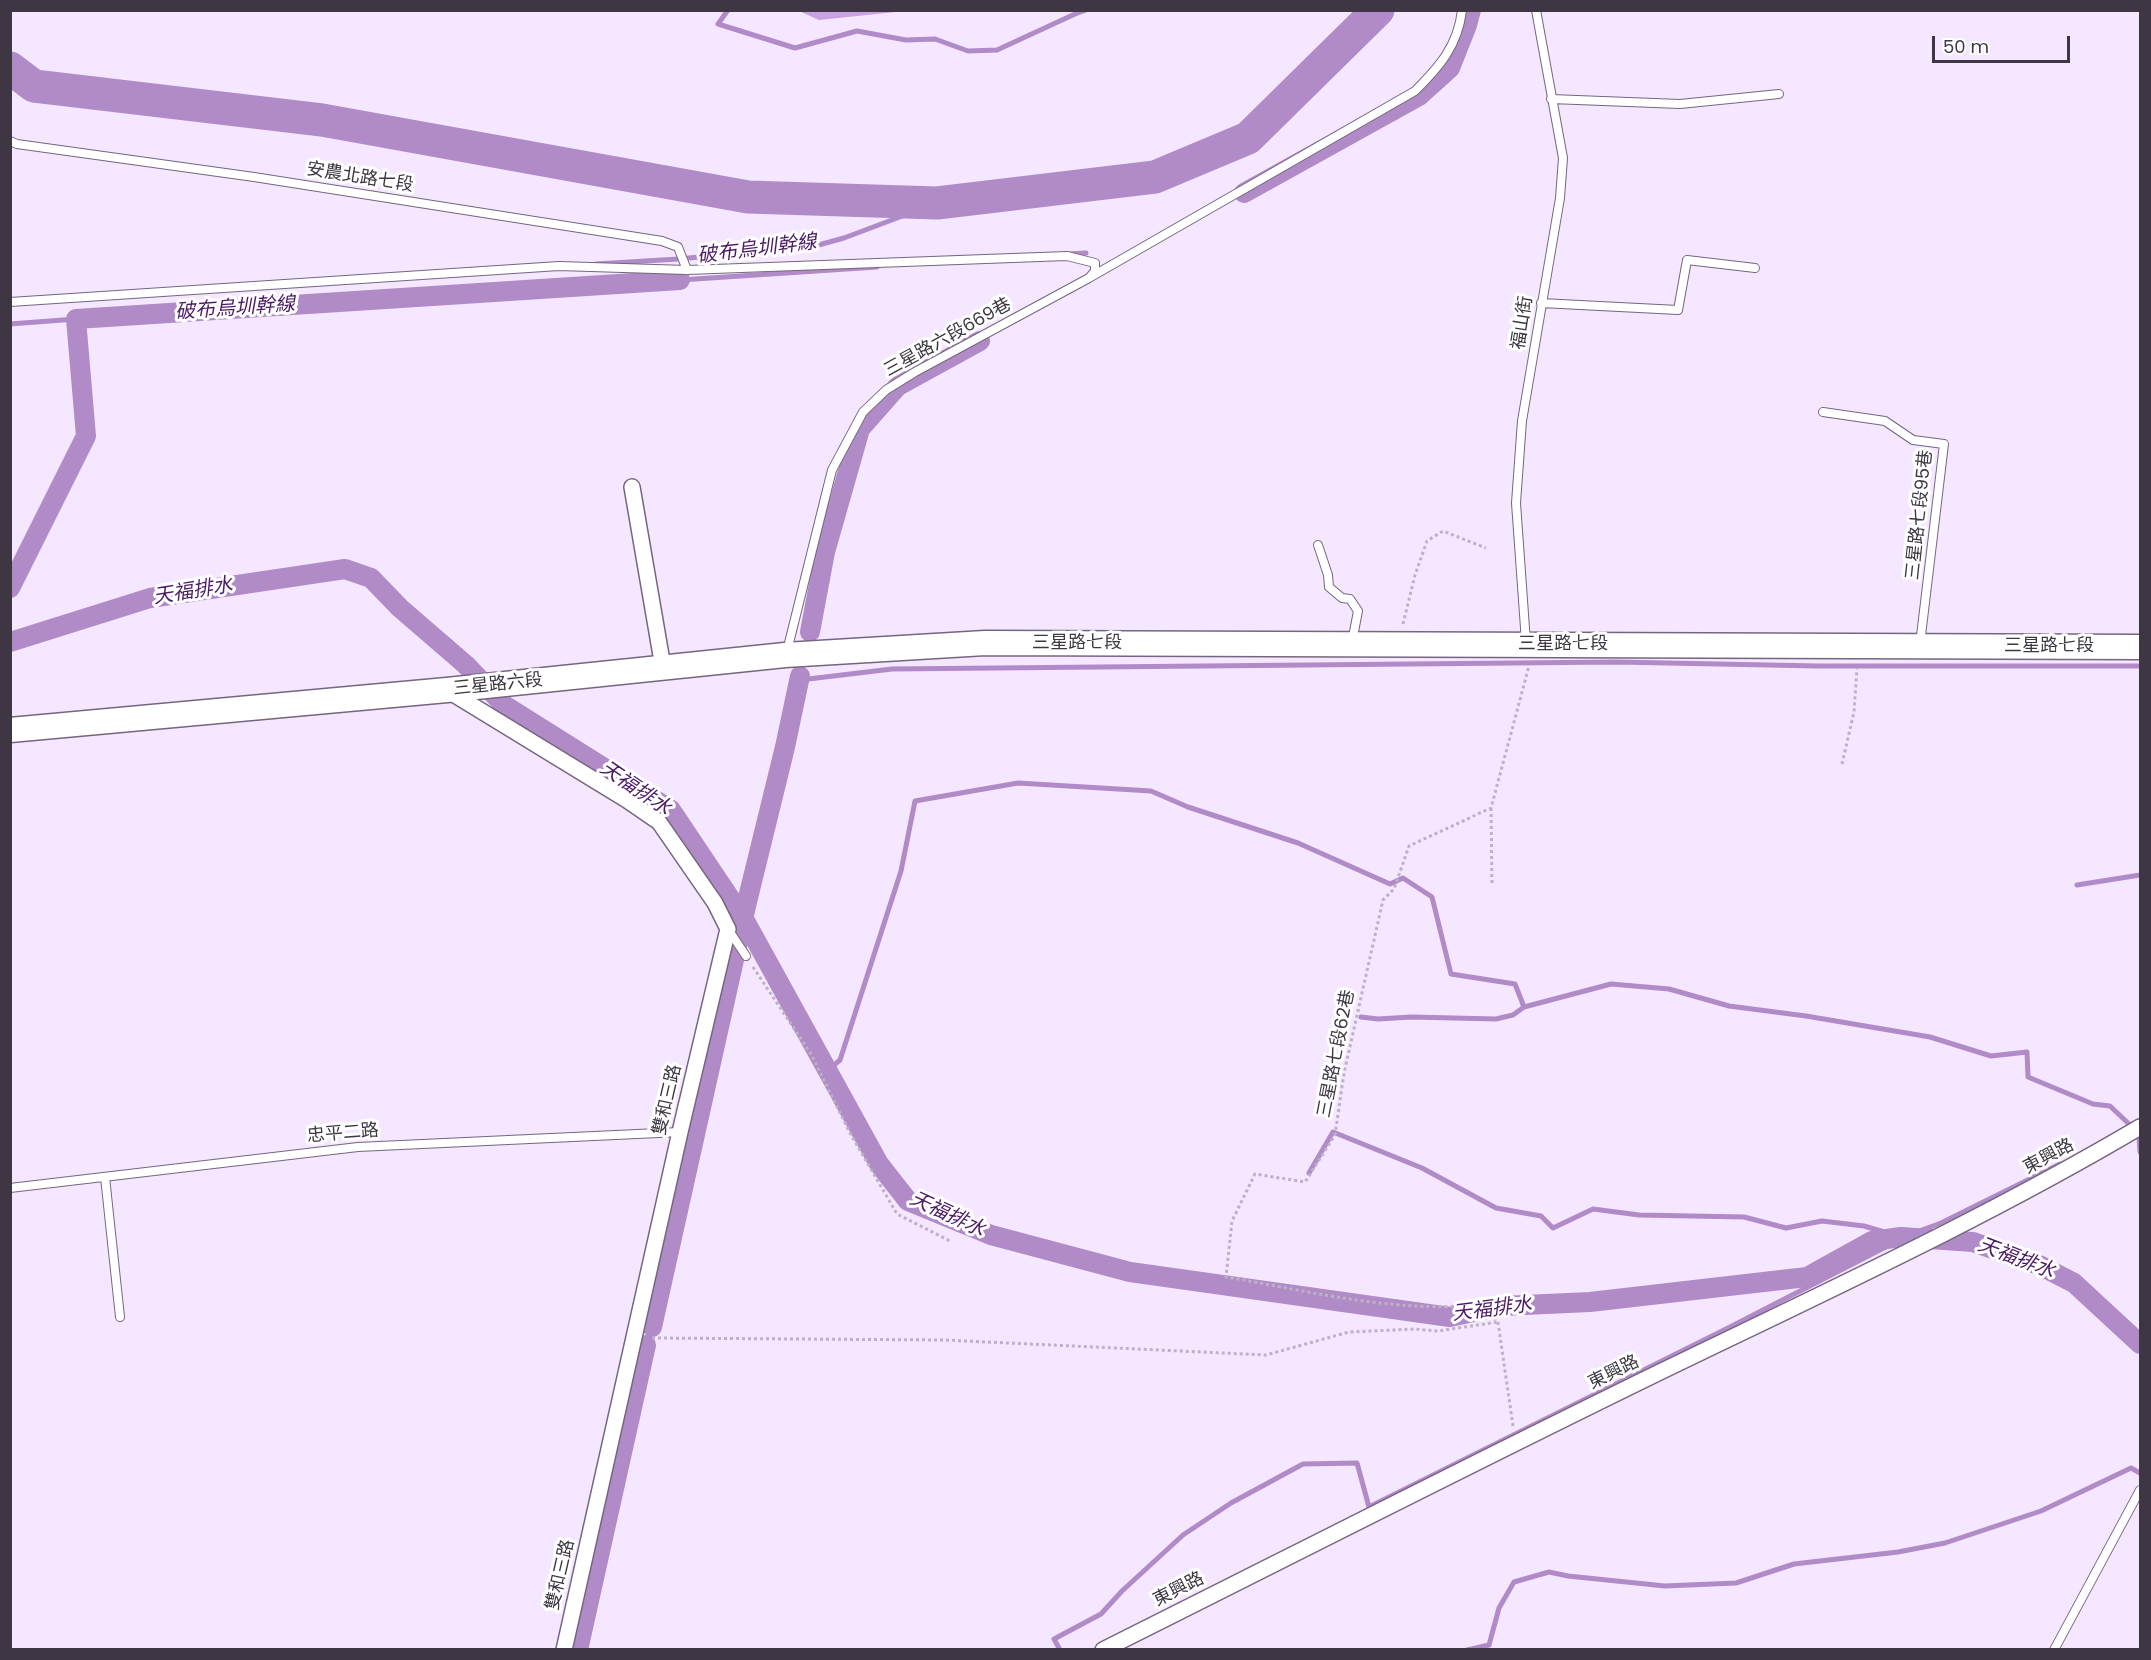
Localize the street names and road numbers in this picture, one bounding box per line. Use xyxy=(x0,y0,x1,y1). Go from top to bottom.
street label: 安農北路七段 xyxy=(305,159,415,197)
street label: 三星路六段669巷 xyxy=(881,294,1015,382)
street label: 福山街 xyxy=(1508,295,1538,351)
street label: 三星路七段95巷 xyxy=(1902,449,1938,581)
street label: 三星路七段 xyxy=(1032,632,1122,654)
street label: 三星路七段 xyxy=(1518,633,1608,655)
street label: 三星路七段 xyxy=(2004,635,2094,657)
street label: 三星路六段 xyxy=(452,670,544,700)
street label: 三星路七段62巷 xyxy=(1314,988,1360,1120)
street label: 雙和三路 xyxy=(649,1062,687,1138)
street label: 忠平二路 xyxy=(306,1120,380,1148)
street label: 東興路 xyxy=(2020,1135,2078,1179)
street label: 東興路 xyxy=(1585,1351,1643,1395)
street label: 雙和三路 xyxy=(542,1537,580,1613)
street label: 東興路 xyxy=(1150,1568,1208,1612)

